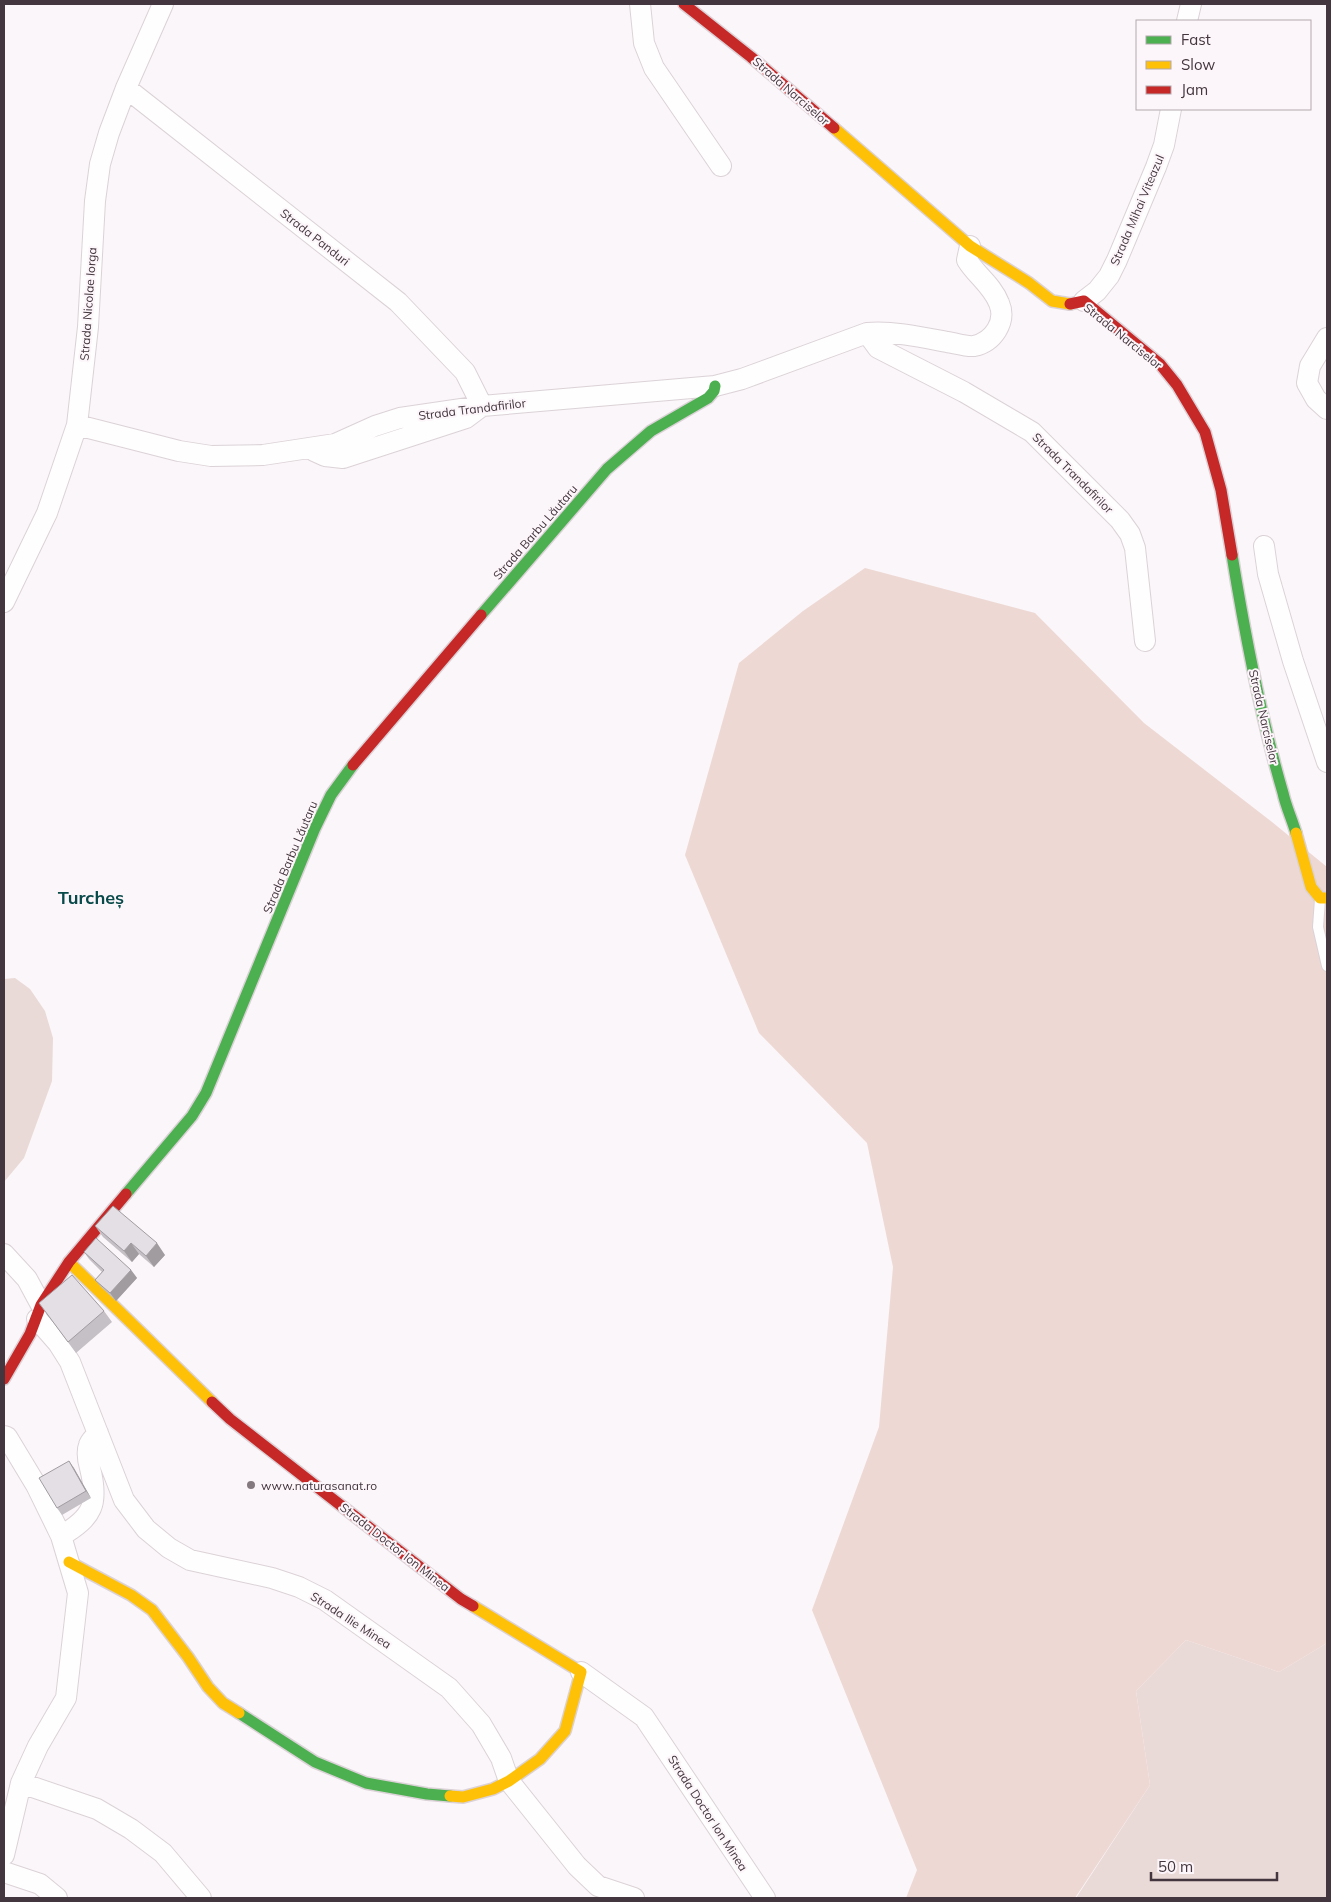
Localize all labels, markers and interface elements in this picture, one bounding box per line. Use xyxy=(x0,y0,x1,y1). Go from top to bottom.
legend xyxy=(1136,20,1311,110)
text: Fast xyxy=(1181,30,1211,49)
street label: Strada Narciselor xyxy=(750,54,833,129)
text: Slow xyxy=(1181,55,1215,74)
text: Jam xyxy=(1181,80,1208,99)
street label: Strada Mihai Viteazul xyxy=(1107,152,1167,268)
street label: Strada Panduri xyxy=(277,205,353,269)
street label: Strada Nicolae Iorga xyxy=(77,247,99,361)
street label: Strada Narciselor xyxy=(1081,300,1166,373)
street label: Strada Trandafirilor xyxy=(417,395,527,423)
street label: Strada Trandafirilor xyxy=(1029,429,1117,517)
street label: Strada Barbu Lăutaru xyxy=(490,481,580,583)
street label: Strada Narciselor xyxy=(1246,668,1282,766)
street label: Strada Barbu Lăutaru xyxy=(259,798,321,916)
district label: Turcheș xyxy=(58,886,124,909)
place label: www.naturasanat.ro xyxy=(261,1478,377,1493)
marker: www.naturasanat.ro xyxy=(245,1479,257,1491)
street label: Strada Doctor Ion Minea xyxy=(337,1500,453,1594)
street label: Strada Ilie Minea xyxy=(308,1588,394,1652)
street label: Strada Doctor Ion Minea xyxy=(665,1752,751,1874)
scale bar xyxy=(1151,1850,1277,1882)
text: 50 m xyxy=(1158,1857,1193,1876)

